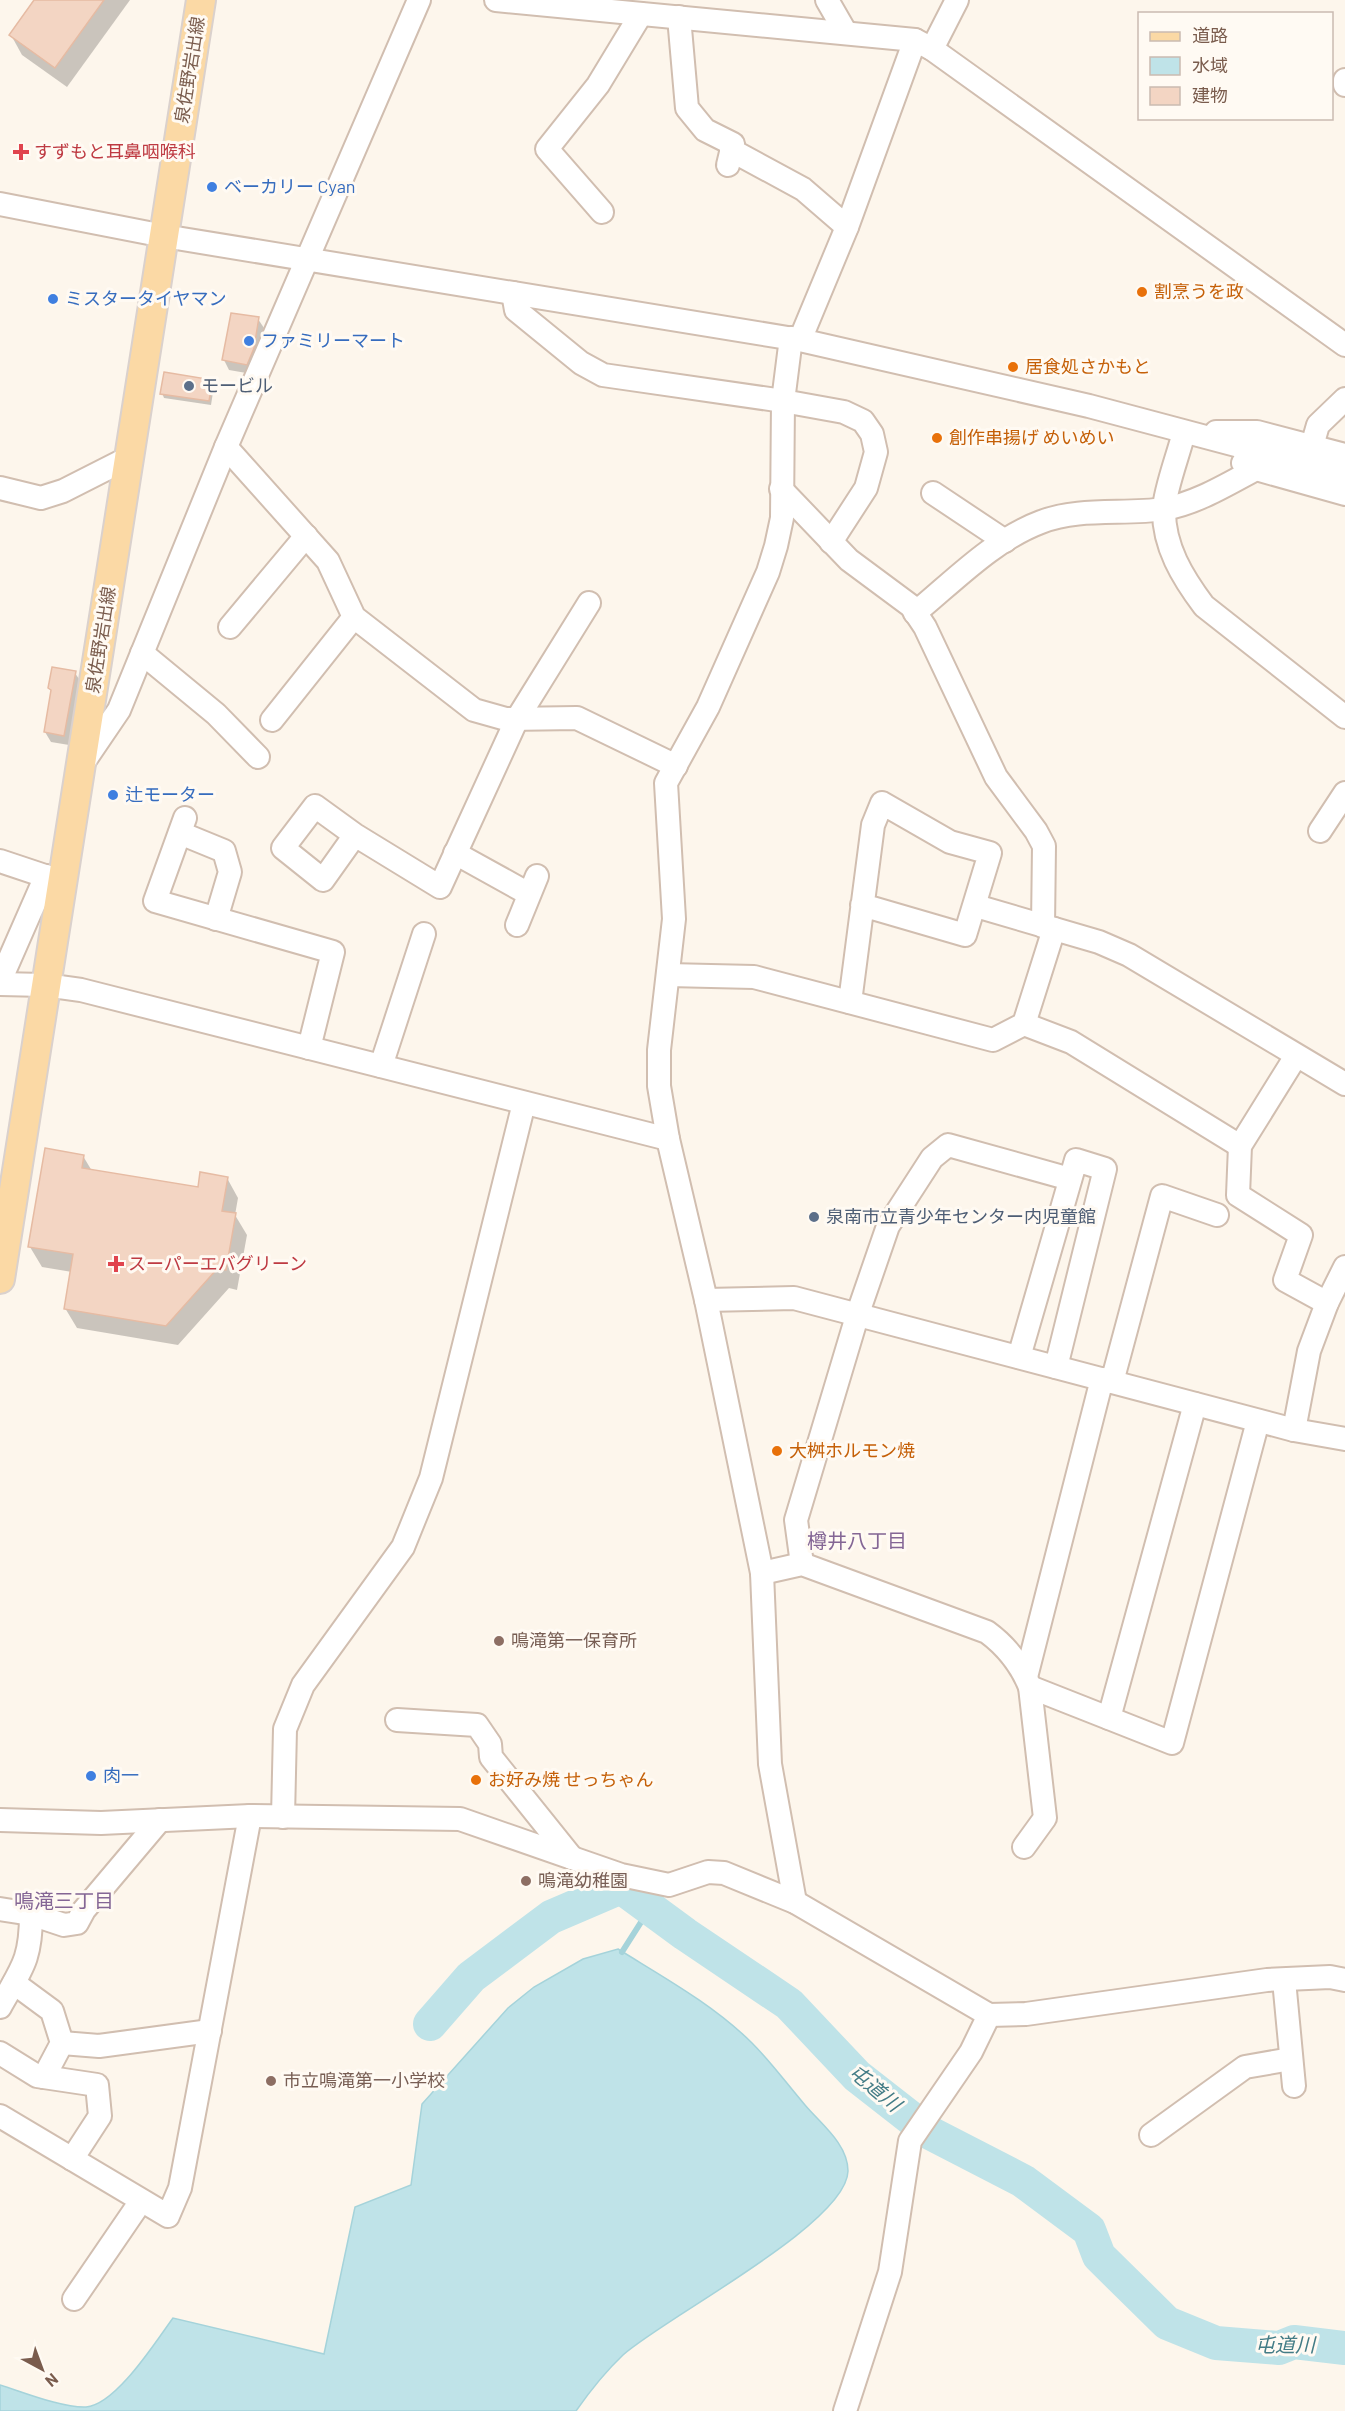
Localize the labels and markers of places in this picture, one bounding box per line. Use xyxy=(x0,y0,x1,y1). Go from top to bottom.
place label: すずもと耳鼻咽喉科 xyxy=(34,140,196,162)
marker: すずもと耳鼻咽喉科 xyxy=(12,143,30,161)
place label: ベーカリー Cyan xyxy=(224,175,356,197)
marker: ベーカリー Cyan xyxy=(205,180,219,194)
place label: 割烹うを政 xyxy=(1154,280,1244,302)
marker: 割烹うを政 xyxy=(1135,285,1149,299)
place label: ミスタータイヤマン xyxy=(65,287,226,309)
marker: ミスタータイヤマン xyxy=(46,292,60,306)
place label: ファミリーマート xyxy=(261,329,405,351)
marker: ファミリーマート xyxy=(242,334,256,348)
place label: 居食処さかもと xyxy=(1025,355,1151,377)
marker: 居食処さかもと xyxy=(1006,360,1020,374)
place label: モービル xyxy=(201,374,273,396)
marker: モービル xyxy=(182,379,196,393)
place label: 創作串揚げ めいめい xyxy=(949,426,1115,448)
marker: 創作串揚げ めいめい xyxy=(930,431,944,445)
place label: 辻モーター xyxy=(125,783,215,805)
marker: 辻モーター xyxy=(106,788,120,802)
place label: 泉南市立青少年センター内児童館 xyxy=(826,1205,1096,1227)
marker: 泉南市立青少年センター内児童館 xyxy=(807,1210,821,1224)
place label: スーパーエバグリーン xyxy=(128,1252,307,1274)
marker: スーパーエバグリーン xyxy=(109,1257,123,1271)
place label: 大桝ホルモン焼 xyxy=(789,1439,915,1461)
marker: 大桝ホルモン焼 xyxy=(770,1444,784,1458)
place label: 鳴滝第一保育所 xyxy=(511,1629,637,1651)
marker: 鳴滝第一保育所 xyxy=(492,1634,506,1648)
place label: 肉一 xyxy=(103,1764,139,1786)
place label: お好み焼 せっちゃん xyxy=(488,1768,654,1790)
marker: 肉一 xyxy=(84,1769,98,1783)
marker: お好み焼 せっちゃん xyxy=(469,1773,483,1787)
place label: 鳴滝幼稚園 xyxy=(538,1869,628,1891)
marker: 鳴滝幼稚園 xyxy=(519,1874,533,1888)
place label: 市立鳴滝第一小学校 xyxy=(283,2069,445,2091)
marker: 市立鳴滝第一小学校 xyxy=(264,2074,278,2088)

